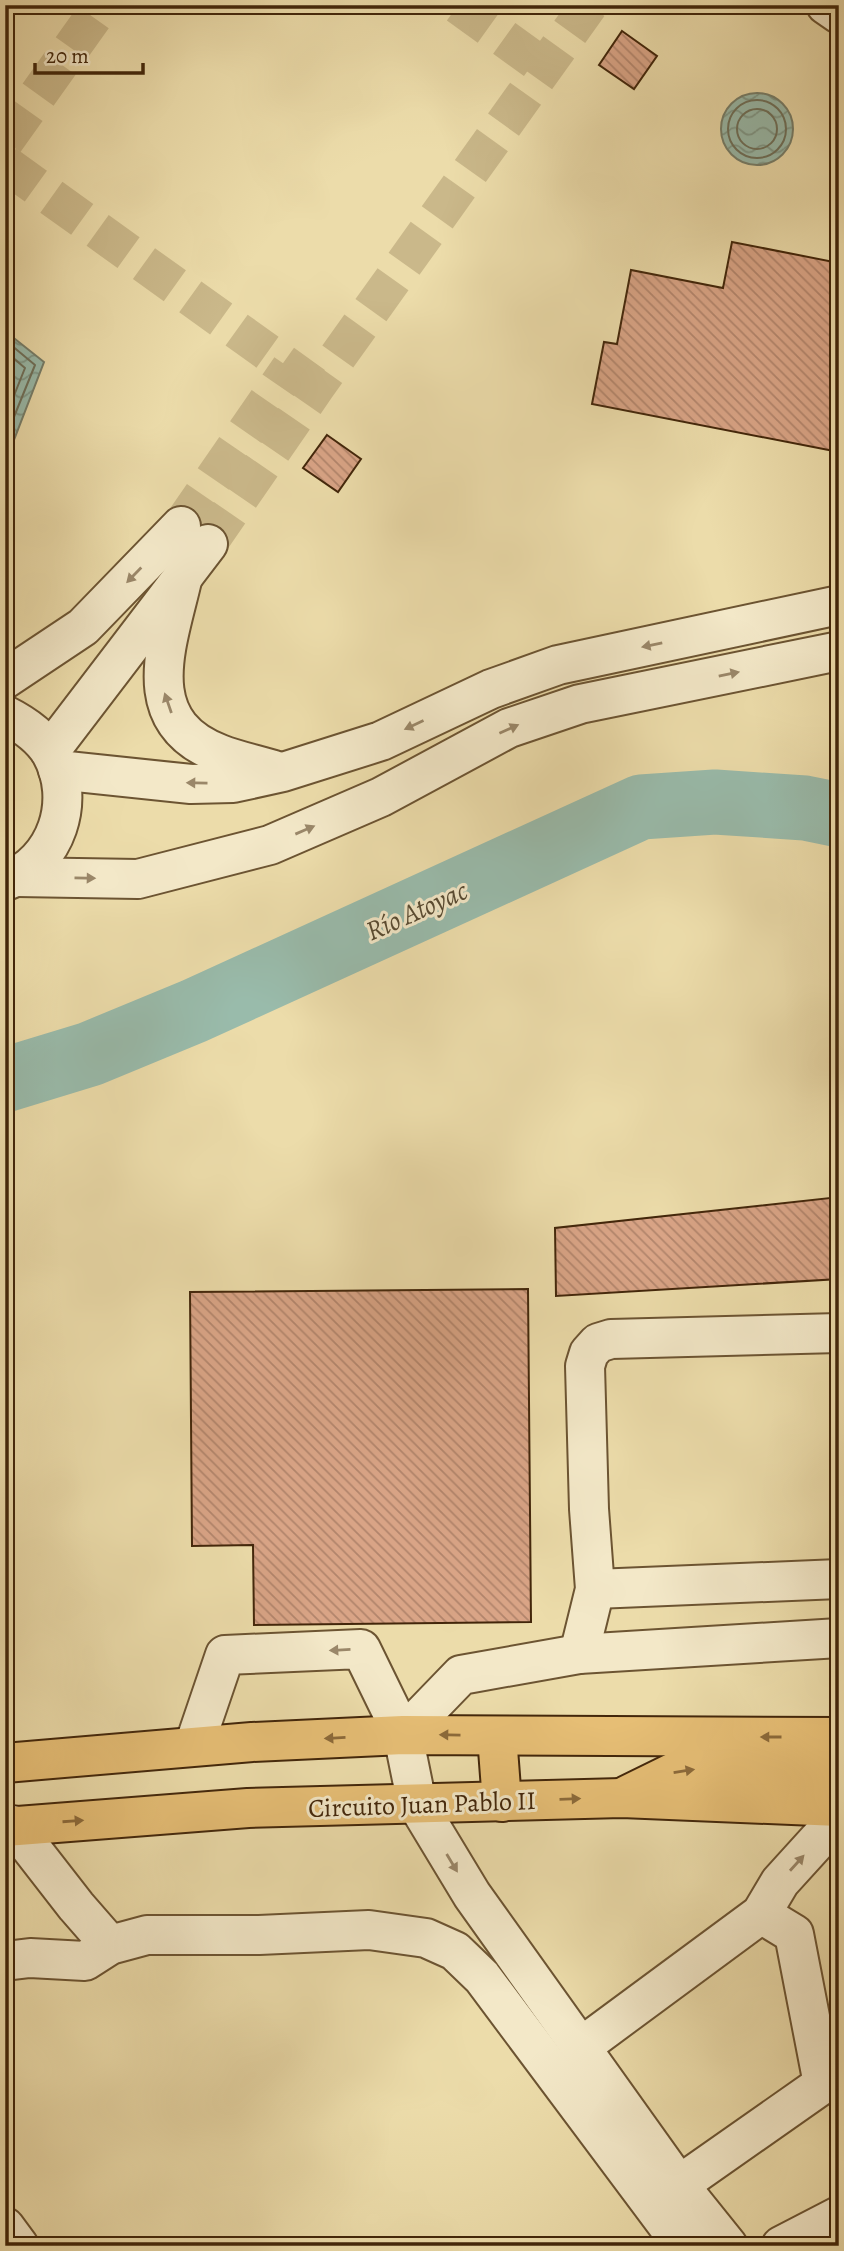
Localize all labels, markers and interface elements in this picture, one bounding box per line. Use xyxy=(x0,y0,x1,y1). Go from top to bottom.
scale bar xyxy=(35,32,144,76)
text: 20 m xyxy=(46,42,89,70)
one-way arrow xyxy=(126,566,142,583)
one-way arrow xyxy=(641,640,663,651)
one-way arrow xyxy=(718,668,740,679)
one-way arrow xyxy=(162,692,173,713)
one-way arrow xyxy=(404,720,425,731)
one-way arrow xyxy=(499,723,519,735)
one-way arrow xyxy=(185,777,207,789)
one-way arrow xyxy=(295,824,316,835)
one-way arrow xyxy=(75,872,97,884)
water label: Río Atoyac xyxy=(360,872,474,950)
one-way arrow xyxy=(328,1645,350,1656)
one-way arrow xyxy=(439,1730,461,1741)
one-way arrow xyxy=(759,1731,781,1743)
one-way arrow xyxy=(324,1732,346,1743)
one-way arrow xyxy=(673,1766,695,1777)
street label: Circuito Juan Pablo II xyxy=(308,1783,536,1826)
one-way arrow xyxy=(559,1794,581,1805)
one-way arrow xyxy=(62,1815,84,1826)
one-way arrow xyxy=(446,1853,459,1872)
one-way arrow xyxy=(789,1854,805,1872)

